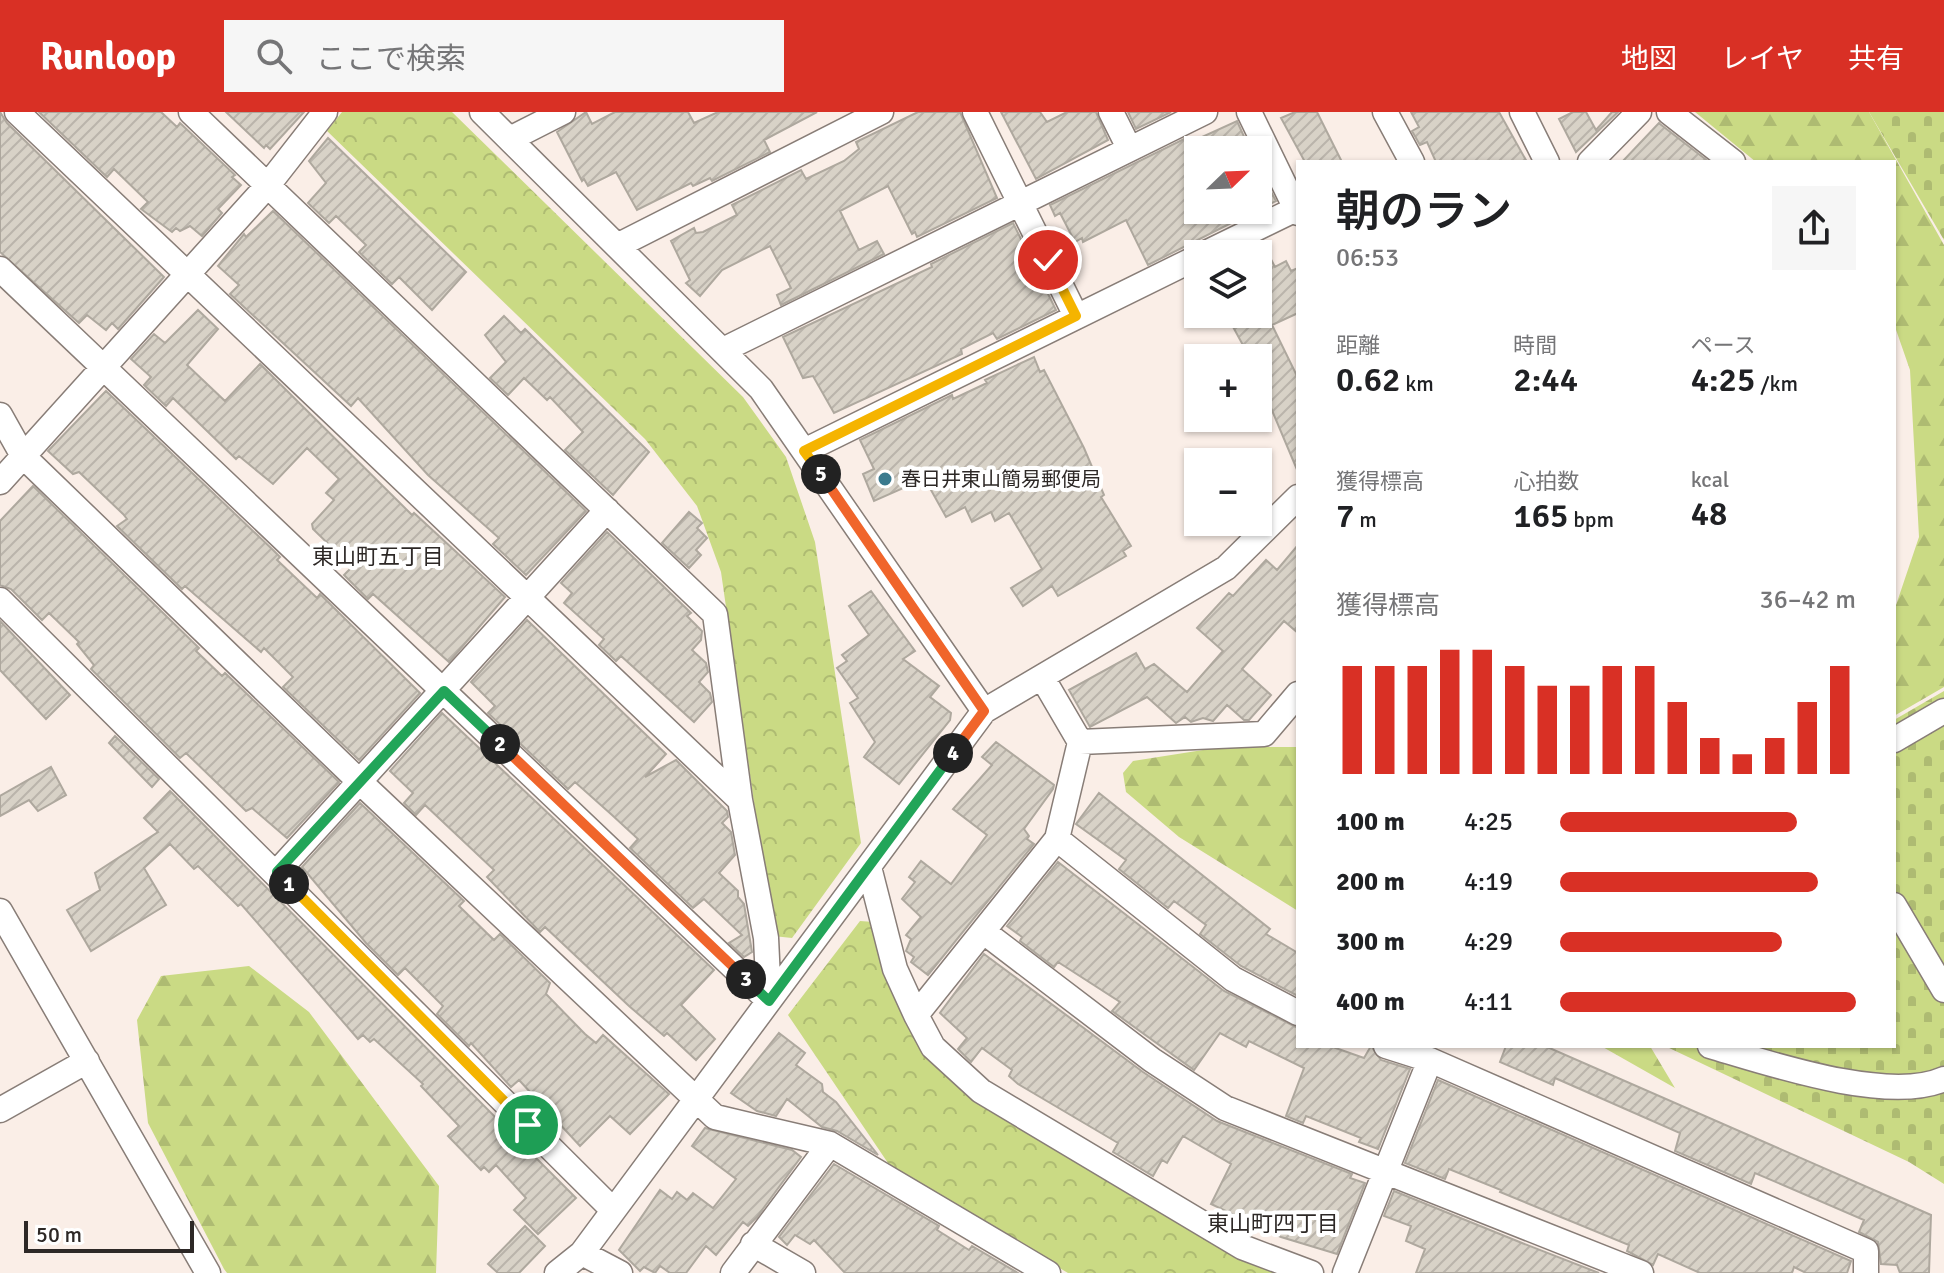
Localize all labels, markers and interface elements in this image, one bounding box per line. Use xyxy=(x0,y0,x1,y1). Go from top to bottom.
search box xyxy=(224,20,784,92)
text: Runloop xyxy=(40,33,176,80)
icon: search xyxy=(252,34,296,78)
text: ここで検索 xyxy=(316,41,466,78)
text: 地図 xyxy=(1621,42,1677,76)
text: レイヤ xyxy=(1721,42,1804,76)
text: 共有 xyxy=(1848,42,1904,76)
north arrow xyxy=(1184,136,1272,224)
map controls xyxy=(1184,136,1272,536)
text: 朝のラン xyxy=(1336,185,1512,239)
button: share xyxy=(1772,186,1856,270)
pin xyxy=(1014,226,1082,294)
icon: check xyxy=(1026,238,1070,282)
button: layers xyxy=(1184,240,1272,328)
text: 06:53 xyxy=(1336,242,1399,274)
text: 距離 xyxy=(1336,332,1380,359)
text: 時間 xyxy=(1513,332,1557,359)
text: ペース xyxy=(1691,332,1756,359)
button: + xyxy=(1184,344,1272,432)
text: 0.62 xyxy=(1336,359,1400,401)
text: 2:44 xyxy=(1513,359,1578,401)
text: 4:25 xyxy=(1691,359,1755,401)
text: km xyxy=(1400,370,1434,397)
text: /km xyxy=(1755,370,1798,397)
button: − xyxy=(1184,448,1272,536)
pin: 5 xyxy=(801,454,841,494)
text: 5 xyxy=(815,460,827,487)
text: kcal xyxy=(1691,466,1729,493)
place label: 春日井東山簡易郵便局 xyxy=(901,467,1101,492)
text: 獲得標高 xyxy=(1336,468,1424,495)
text: 心拍数 xyxy=(1513,468,1579,495)
marker: 春日井東山簡易郵便局 xyxy=(876,470,894,488)
text: 48 xyxy=(1691,493,1727,535)
text: 7 xyxy=(1336,495,1354,537)
text: 165 xyxy=(1513,495,1568,537)
text: m xyxy=(1354,506,1377,533)
text: bpm xyxy=(1568,506,1614,533)
district label: 東山町五丁目 xyxy=(312,543,444,570)
text: 36–42 m xyxy=(1760,584,1856,616)
text: 獲得標高 xyxy=(1336,590,1440,622)
pin: 2 xyxy=(480,724,520,764)
text: 2 xyxy=(494,730,506,757)
pin: 4 xyxy=(933,733,973,773)
text: 4 xyxy=(947,739,959,766)
text: 100 m xyxy=(1336,806,1405,838)
text: 4:25 xyxy=(1464,806,1513,838)
pin: 1 xyxy=(269,864,309,904)
text: 200 m xyxy=(1336,866,1405,898)
text: 4:19 xyxy=(1464,866,1513,898)
text: 1 xyxy=(283,870,295,897)
text: 300 m xyxy=(1336,926,1405,958)
text: 4:29 xyxy=(1464,926,1513,958)
pin: 3 xyxy=(726,959,766,999)
text: 3 xyxy=(740,965,752,992)
text: 400 m xyxy=(1336,986,1405,1018)
text: 4:11 xyxy=(1464,986,1513,1018)
pin xyxy=(494,1091,562,1159)
icon: arrive xyxy=(506,1103,550,1147)
district label: 東山町四丁目 xyxy=(1207,1210,1339,1237)
scale bar xyxy=(24,1217,194,1253)
text: 50 m xyxy=(36,1221,82,1248)

